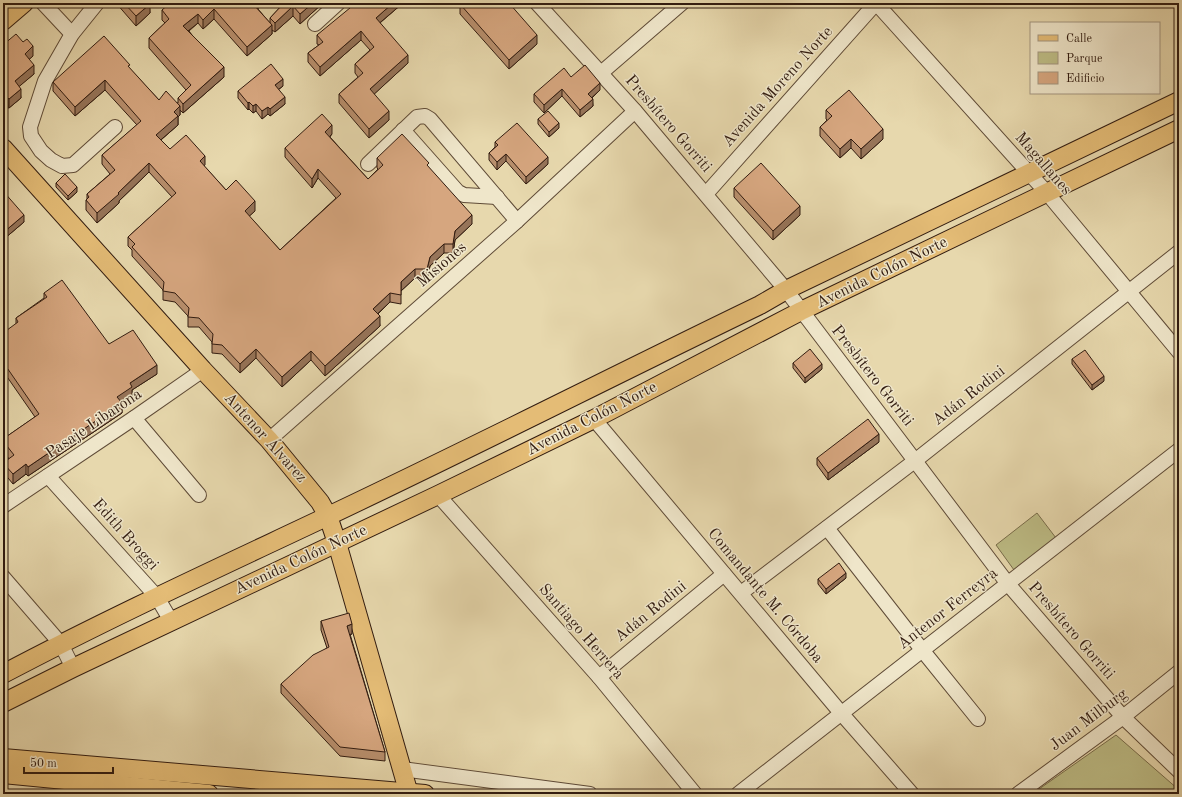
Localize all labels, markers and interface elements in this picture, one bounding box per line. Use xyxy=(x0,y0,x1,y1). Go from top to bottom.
legend xyxy=(1030,22,1160,94)
street label: Avenida Moreno Norte xyxy=(720,24,836,150)
text: Calle xyxy=(1066,33,1092,45)
text: Parque xyxy=(1066,53,1103,65)
street label: Presbítero Gorriti xyxy=(622,72,714,176)
text: Edificio xyxy=(1066,73,1105,85)
street label: Magallanes xyxy=(1012,130,1074,198)
street label: Avenida Colón Norte xyxy=(814,234,950,312)
street label: Misiones xyxy=(414,239,470,291)
street label: Presbítero Gorriti xyxy=(828,323,916,429)
street label: Adán Rodini xyxy=(930,363,1008,429)
street label: Avenida Colón Norte xyxy=(524,379,660,459)
street label: Pasaje Libarona xyxy=(43,386,145,462)
street label: Antenor Álvarez xyxy=(221,387,312,486)
street label: Edith Broggi xyxy=(89,496,161,574)
street label: Avenida Colón Norte xyxy=(232,522,370,598)
street label: Comandante M. Córdoba xyxy=(704,526,826,666)
street label: Antenor Ferreyra xyxy=(895,565,1001,653)
street label: Adán Rodini xyxy=(612,579,690,645)
street label: Presbítero Gorriti xyxy=(1025,579,1117,683)
street label: Santiago Herrera xyxy=(536,581,627,683)
street label: Juan Milburg xyxy=(1047,686,1131,754)
scale bar xyxy=(24,749,113,775)
text: 50 m xyxy=(30,757,57,770)

